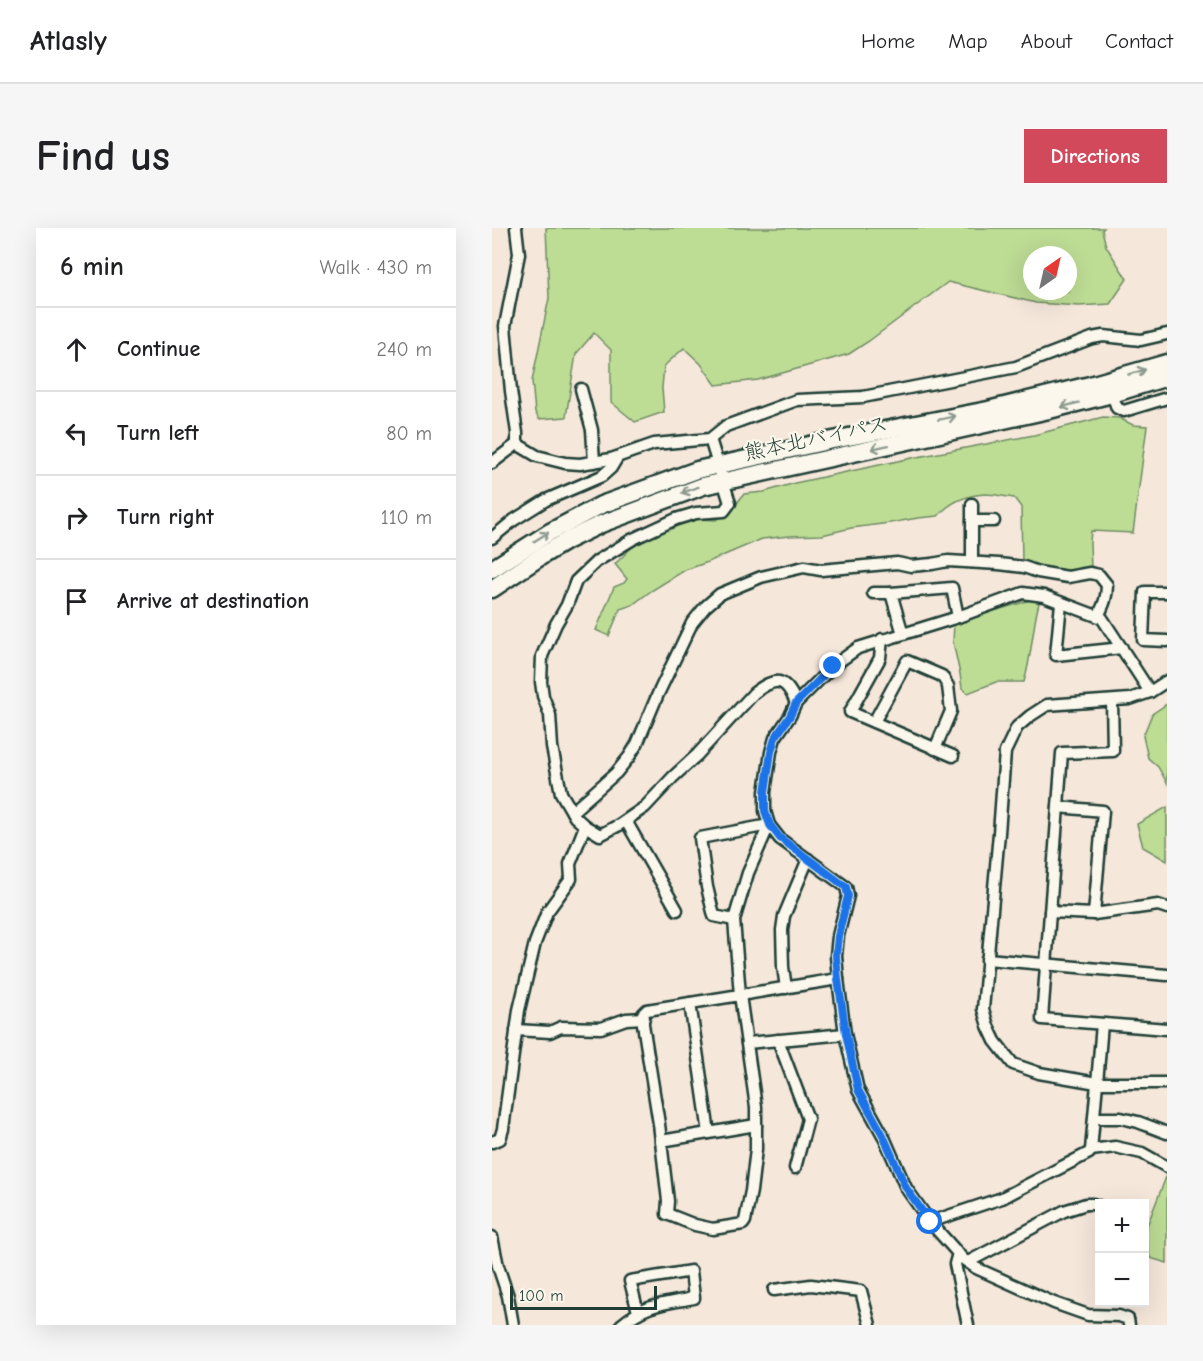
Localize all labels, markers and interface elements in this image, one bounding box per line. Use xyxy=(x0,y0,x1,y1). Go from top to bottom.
text: Atlasly xyxy=(30,25,107,57)
text: Home xyxy=(861,29,915,53)
text: Map xyxy=(948,29,988,53)
text: About xyxy=(1021,29,1072,53)
text: Contact xyxy=(1105,29,1173,53)
button: Directions xyxy=(1024,129,1167,183)
text: Find us xyxy=(36,132,170,181)
north arrow xyxy=(1023,246,1077,300)
text: 6 min xyxy=(60,252,124,282)
text: Walk · 430 m xyxy=(320,256,432,279)
icon: ahead xyxy=(60,333,93,366)
text: Continue xyxy=(117,336,200,362)
text: 240 m xyxy=(377,338,432,361)
one-way arrow xyxy=(1127,365,1146,377)
one-way arrow xyxy=(1061,399,1080,411)
street label: 熊本北バイパス xyxy=(742,411,890,465)
one-way arrow xyxy=(937,412,957,423)
icon: left xyxy=(60,417,93,450)
text: Turn left xyxy=(117,420,199,446)
text: 80 m xyxy=(386,422,432,445)
one-way arrow xyxy=(871,442,890,453)
one-way arrow xyxy=(681,486,700,497)
icon: right xyxy=(60,501,93,534)
text: Turn right xyxy=(117,504,214,530)
text: 110 m xyxy=(381,506,432,529)
one-way arrow xyxy=(532,531,549,543)
icon: arrive xyxy=(60,585,93,618)
text: Arrive at destination xyxy=(117,588,309,614)
route end xyxy=(819,652,845,678)
map controls xyxy=(1095,1199,1149,1307)
button: + xyxy=(1095,1199,1149,1253)
route start xyxy=(916,1208,942,1234)
button: − xyxy=(1095,1253,1149,1307)
scale bar xyxy=(510,1283,657,1310)
text: 100 m xyxy=(519,1287,563,1305)

